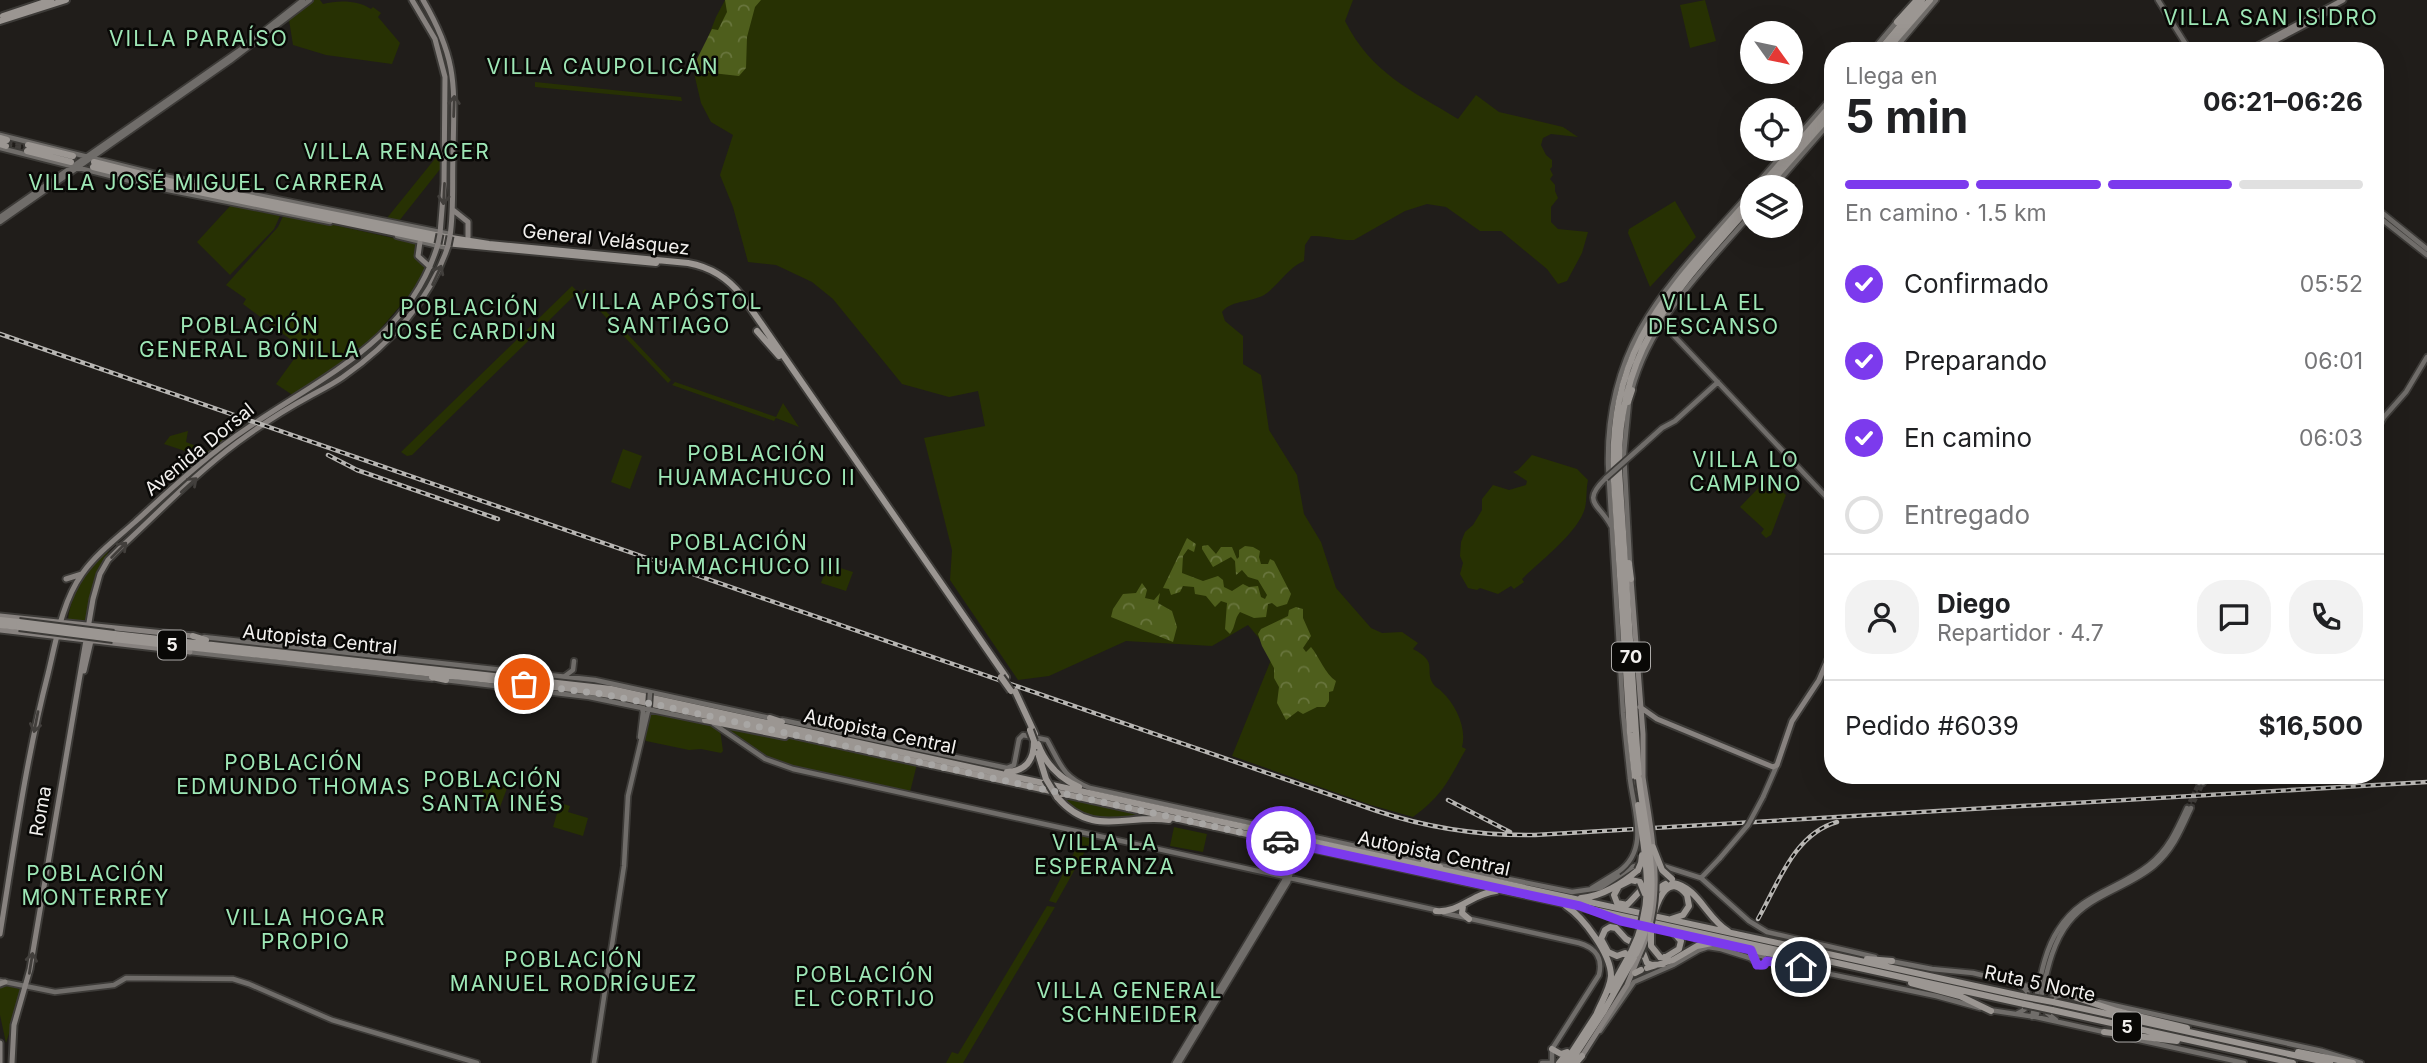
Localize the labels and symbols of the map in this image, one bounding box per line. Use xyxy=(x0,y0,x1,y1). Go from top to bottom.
district label: VILLA SAN ISIDRO xyxy=(2163,5,2379,30)
north arrow xyxy=(1740,21,1802,84)
district label: VILLA PARAÍSO xyxy=(109,25,289,51)
district label: VILLA CAUPOLICÁN xyxy=(486,53,720,79)
one-way arrow xyxy=(448,95,461,118)
district label: VILLA RENACER xyxy=(303,139,491,164)
district label: VILLA JOSÉ MIGUEL CARRERA xyxy=(28,169,386,195)
one-way arrow xyxy=(437,183,450,206)
street label: General Velásquez xyxy=(521,219,691,260)
one-way arrow xyxy=(430,265,444,286)
district label: VILLA APÓSTOL SANTIAGO xyxy=(575,288,763,338)
district label: VILLA EL DESCANSO xyxy=(1648,290,1780,339)
district label: POBLACIÓN JOSÉ CARDIJN xyxy=(382,294,558,344)
district label: POBLACIÓN GENERAL BONILLA xyxy=(139,312,361,362)
street label: Avenida Dorsal xyxy=(140,398,259,501)
district label: POBLACIÓN HUAMACHUCO II xyxy=(657,440,857,490)
district label: VILLA LO CAMPINO xyxy=(1689,447,1803,496)
one-way arrow xyxy=(179,477,197,493)
district label: POBLACIÓN HUAMACHUCO III xyxy=(636,529,842,579)
one-way arrow xyxy=(110,541,127,558)
street label: Autopista Central xyxy=(242,620,398,659)
road number: 5 xyxy=(158,630,186,660)
road number: 70 xyxy=(1612,642,1650,672)
pin xyxy=(494,654,554,714)
street label: Autopista Central xyxy=(802,704,958,759)
one-way arrow xyxy=(29,710,42,733)
district label: POBLACIÓN EDMUNDO THOMAS xyxy=(176,749,412,799)
district label: POBLACIÓN SANTA INÉS xyxy=(421,766,565,816)
street label: Roma xyxy=(25,784,56,838)
courier xyxy=(1246,806,1316,876)
street label: Autopista Central xyxy=(1356,826,1512,881)
district label: VILLA LA ESPERANZA xyxy=(1034,830,1176,879)
district label: POBLACIÓN MONTERREY xyxy=(22,860,170,910)
district label: VILLA HOGAR PROPIO xyxy=(225,905,387,954)
pin xyxy=(1771,937,1831,997)
district label: POBLACIÓN MANUEL RODRÍGUEZ xyxy=(450,946,698,996)
one-way arrow xyxy=(25,952,38,975)
street label: Ruta 5 Norte xyxy=(1982,960,2098,1006)
district label: POBLACIÓN EL CORTIJO xyxy=(794,961,936,1011)
district label: VILLA GENERAL SCHNEIDER xyxy=(1037,978,1223,1027)
road number: 5 xyxy=(2113,1012,2141,1042)

